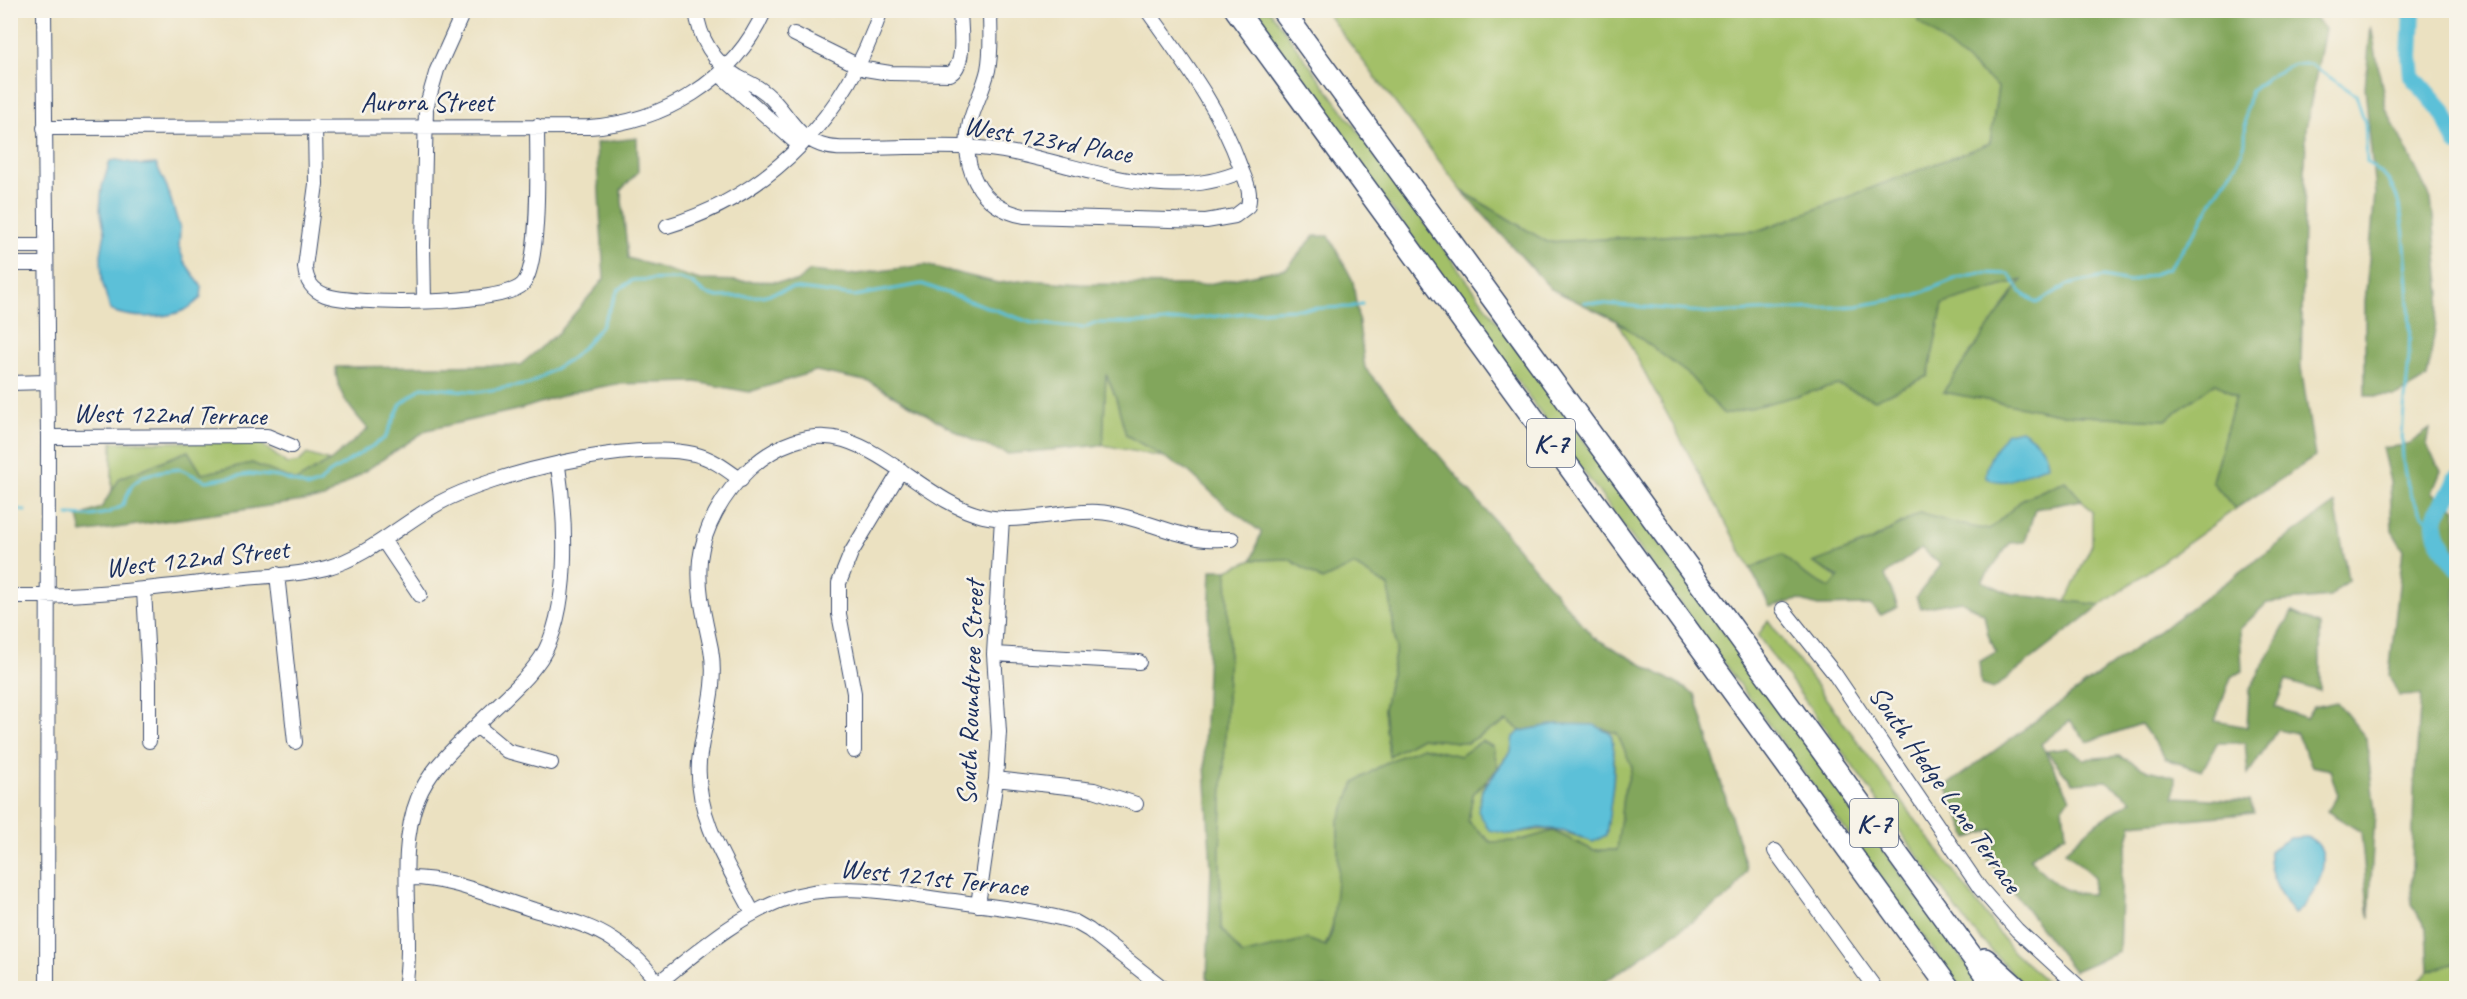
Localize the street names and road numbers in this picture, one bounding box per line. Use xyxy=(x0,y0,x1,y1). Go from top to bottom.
street label: Aurora Street xyxy=(361,84,496,119)
street label: West 123rd Place xyxy=(961,107,1137,171)
street label: West 122nd Terrace xyxy=(73,395,269,433)
road number: K-7 xyxy=(1527,419,1575,467)
street label: West 122nd Street xyxy=(104,531,293,585)
street label: South Roundtree Street xyxy=(949,576,992,806)
street label: South Hedge Lane Terrace xyxy=(1861,678,2032,901)
road number: K-7 xyxy=(1850,799,1898,847)
street label: West 121st Terrace xyxy=(839,850,1031,904)

